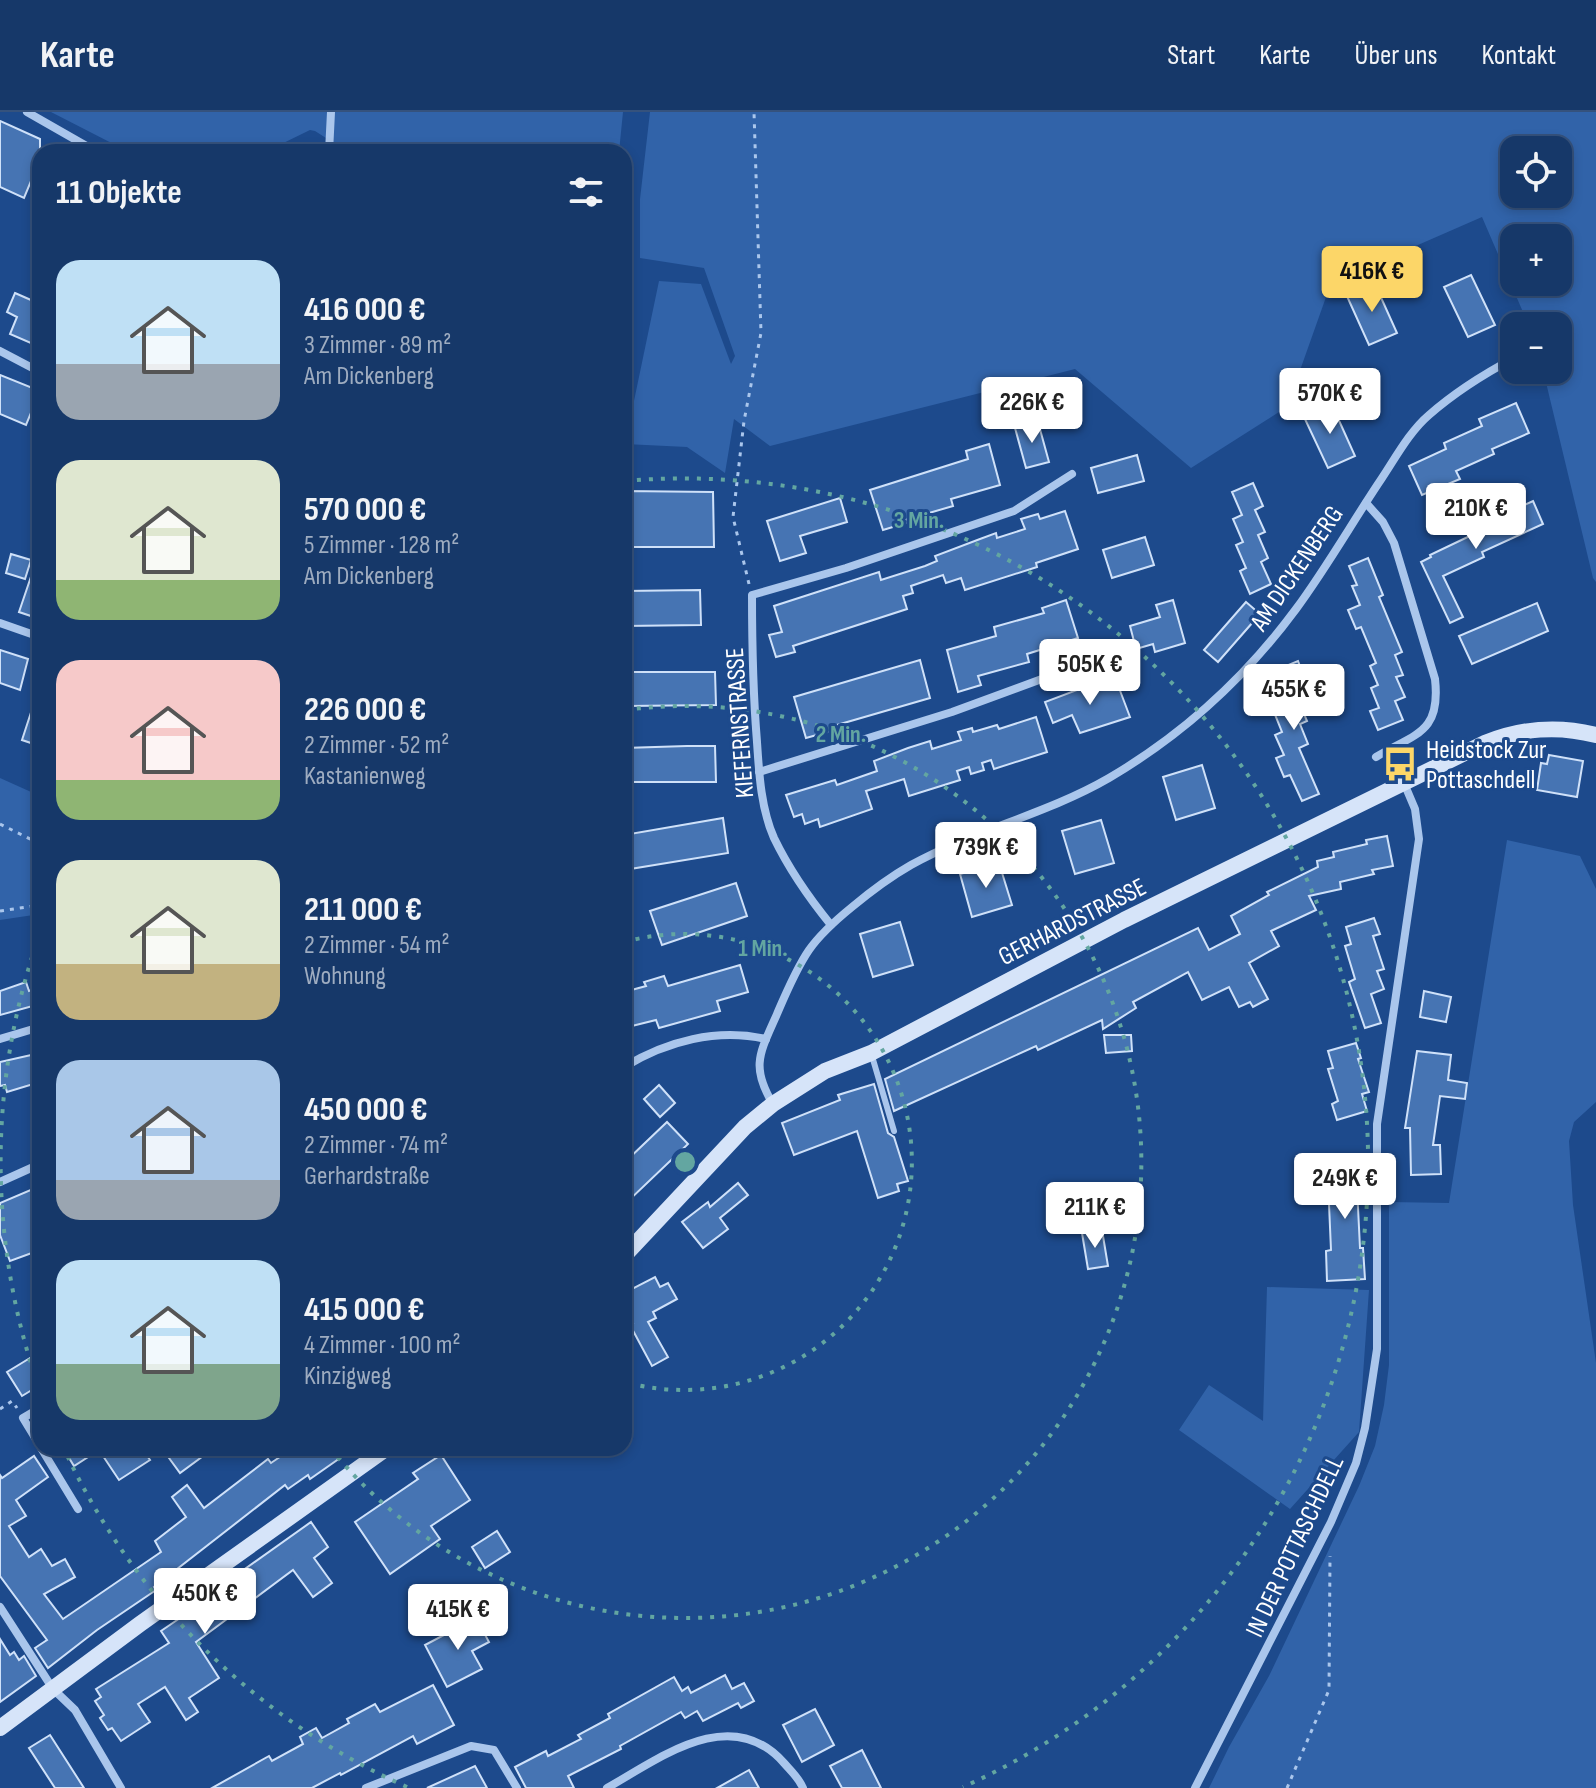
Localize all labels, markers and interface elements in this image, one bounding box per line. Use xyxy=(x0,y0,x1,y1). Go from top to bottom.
text: Karte xyxy=(40,33,115,78)
text: Start xyxy=(1167,39,1215,72)
text: Karte xyxy=(1259,39,1311,72)
text: Über uns xyxy=(1355,39,1438,72)
text: Kontakt xyxy=(1482,39,1556,72)
map controls xyxy=(1500,136,1572,384)
button: locate xyxy=(1500,136,1572,208)
icon: filters xyxy=(564,170,608,214)
text: 11 Objekte xyxy=(56,172,182,213)
button: + xyxy=(1500,224,1572,296)
pin: 416K € xyxy=(1307,246,1437,314)
text: 416K € xyxy=(1340,256,1404,287)
text: 416 000 € xyxy=(304,289,426,330)
icon: home xyxy=(120,292,216,388)
button: − xyxy=(1500,312,1572,384)
text: 3 Zimmer · 89 m² xyxy=(304,330,451,361)
text: Am Dickenberg xyxy=(304,361,434,392)
pin: 570K € xyxy=(1265,368,1395,436)
pin: 226K € xyxy=(967,377,1097,445)
text: 570K € xyxy=(1297,378,1363,409)
text: 226K € xyxy=(999,387,1065,418)
pin: 210K € xyxy=(1411,483,1541,551)
text: 570 000 € xyxy=(304,489,426,530)
icon: home xyxy=(120,492,216,588)
text: 210K € xyxy=(1444,493,1508,524)
street label: AM DICKENBERG xyxy=(1244,500,1350,638)
text: 3 Min. xyxy=(894,506,944,535)
text: 5 Zimmer · 128 m² xyxy=(304,530,459,561)
text: Am Dickenberg xyxy=(304,561,434,592)
pin: 505K € xyxy=(1025,639,1155,707)
street label: KIEFERNSTRASSE xyxy=(720,647,761,799)
text: 505K € xyxy=(1057,649,1123,680)
pin: 455K € xyxy=(1229,664,1359,732)
text: 455K € xyxy=(1261,674,1327,705)
text: 226 000 € xyxy=(304,689,426,730)
icon: home xyxy=(120,692,216,788)
text: 2 Min. xyxy=(816,720,866,749)
text: 2 Zimmer · 52 m² xyxy=(304,730,449,761)
place label: Heidstock Zur Pottaschdell xyxy=(1426,735,1547,796)
bus stop icon: Heidstock Zur Pottaschdell xyxy=(1381,745,1419,783)
text: Kastanienweg xyxy=(304,761,426,792)
pin: 739K € xyxy=(921,822,1051,890)
text: 739K € xyxy=(953,832,1019,863)
street label: GERHARDSTRASSE xyxy=(994,872,1152,973)
text: 211 000 € xyxy=(304,889,422,930)
icon: home xyxy=(120,892,216,988)
text: 2 Zimmer · 54 m² xyxy=(304,930,450,961)
text: 1 Min. xyxy=(738,934,788,963)
text: Wohnung xyxy=(304,961,386,992)
text: 450 000 € xyxy=(304,1089,428,1130)
icon: home xyxy=(120,1092,216,1188)
text: 2 Zimmer · 74 m² xyxy=(304,1130,448,1161)
centre of rings xyxy=(671,1148,699,1176)
pin: 249K € xyxy=(1280,1153,1410,1221)
text: Gerhardstraße xyxy=(304,1161,430,1192)
text: 249K € xyxy=(1312,1163,1378,1194)
pin: 211K € xyxy=(1030,1182,1160,1250)
text: 211K € xyxy=(1064,1192,1126,1223)
text: 415 000 € xyxy=(304,1289,425,1330)
icon: home xyxy=(120,1292,216,1388)
text: 4 Zimmer · 100 m² xyxy=(304,1330,461,1361)
text: Kinzigweg xyxy=(304,1361,391,1392)
street label: IN DER POTTASCHDELL xyxy=(1240,1451,1351,1642)
pin: 450K € xyxy=(140,1568,270,1636)
text: 450K € xyxy=(172,1578,238,1609)
pin: 415K € xyxy=(393,1584,523,1652)
text: 415K € xyxy=(426,1594,490,1625)

